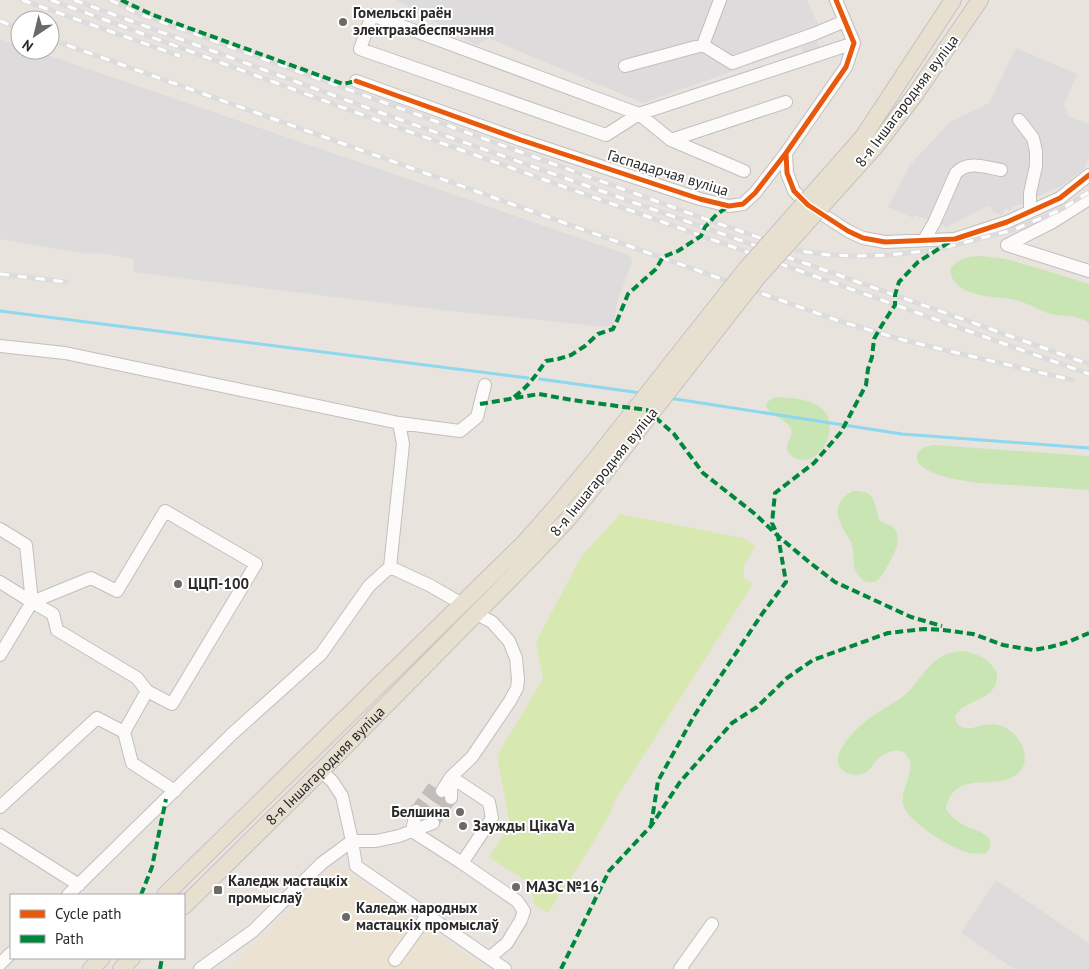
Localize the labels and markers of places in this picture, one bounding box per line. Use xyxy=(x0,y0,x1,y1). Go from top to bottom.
place label: Гомельскі раён электразабеспячэння xyxy=(353,3,494,39)
marker: Гомельскі раён электразабеспячэння xyxy=(337,16,349,28)
place label: ЦЦП-100 xyxy=(188,574,249,593)
marker: ЦЦП-100 xyxy=(172,578,184,590)
place label: Белшина xyxy=(391,802,450,821)
marker: Белшина xyxy=(454,806,466,818)
place label: Заужды ЦікаVа xyxy=(473,816,575,835)
marker: Заужды ЦікаVа xyxy=(457,820,469,832)
place label: Каледж мастацкіх промыслаў xyxy=(228,871,348,907)
place label: МАЗС №16 xyxy=(526,877,599,896)
marker: МАЗС №16 xyxy=(510,881,522,893)
marker: Каледж мастацкіх промыслаў xyxy=(212,884,224,896)
place label: Каледж народных мастацкіх промыслаў xyxy=(356,898,499,934)
marker: Каледж народных мастацкіх промыслаў xyxy=(340,911,352,923)

